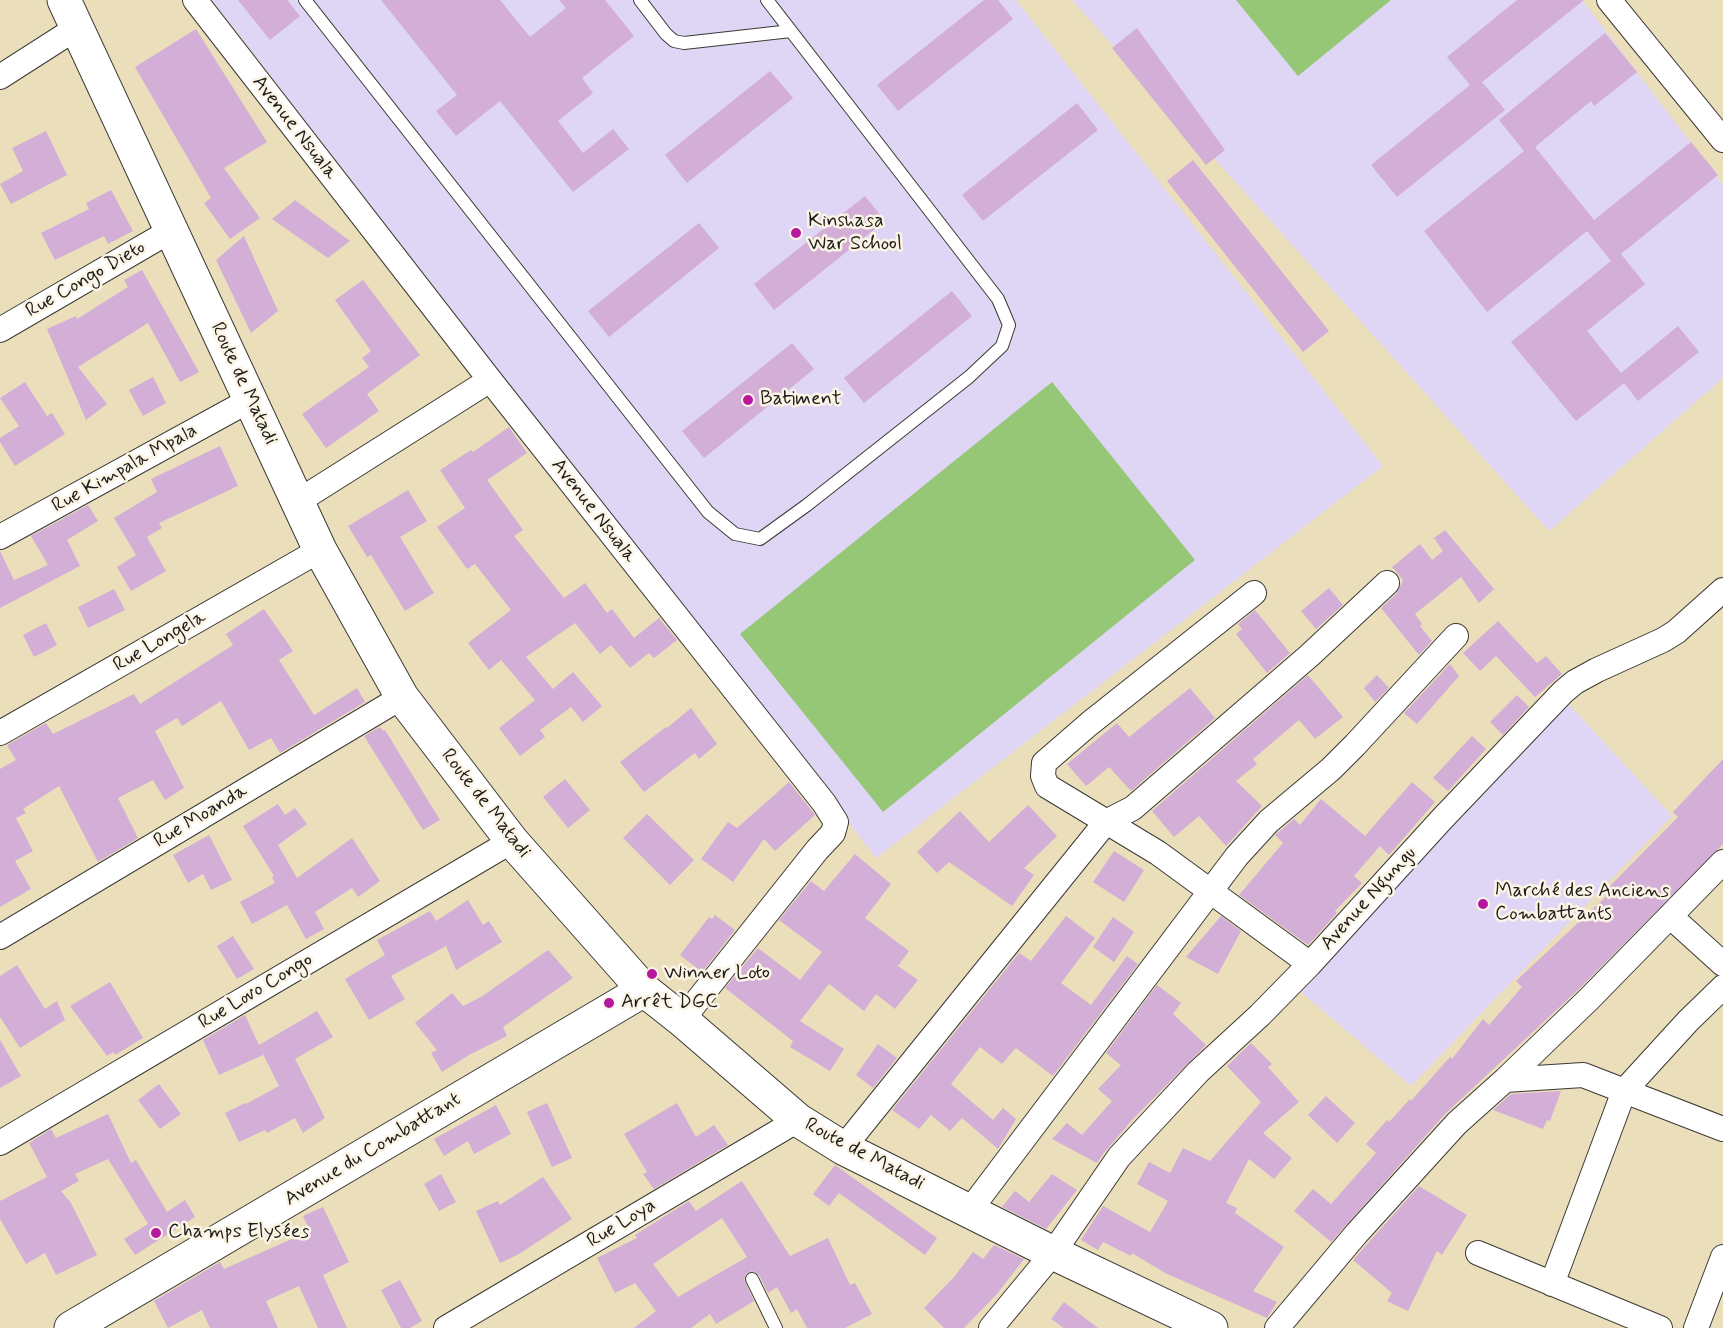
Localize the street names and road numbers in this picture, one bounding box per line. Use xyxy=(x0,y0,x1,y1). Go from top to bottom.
street label: Avenue Nsuala xyxy=(246,71,342,185)
street label: Rue Congo Dieto xyxy=(22,236,150,324)
street label: Route de Matadi xyxy=(204,319,282,449)
street label: Rue Kimpala Mpala xyxy=(48,419,202,519)
street label: Avenue Nsuala xyxy=(545,454,641,568)
street label: Rue Longela xyxy=(109,606,211,678)
street label: Route de Matadi xyxy=(435,744,535,864)
street label: Rue Moanda xyxy=(150,780,252,854)
street label: Avenue Ngungu xyxy=(1316,842,1422,956)
street label: Rue Lovo Congo xyxy=(195,949,317,1035)
street label: Avenue du Combattant xyxy=(281,1088,465,1212)
street label: Route de Matadi xyxy=(800,1113,928,1197)
street label: Rue Loya xyxy=(583,1194,661,1254)

